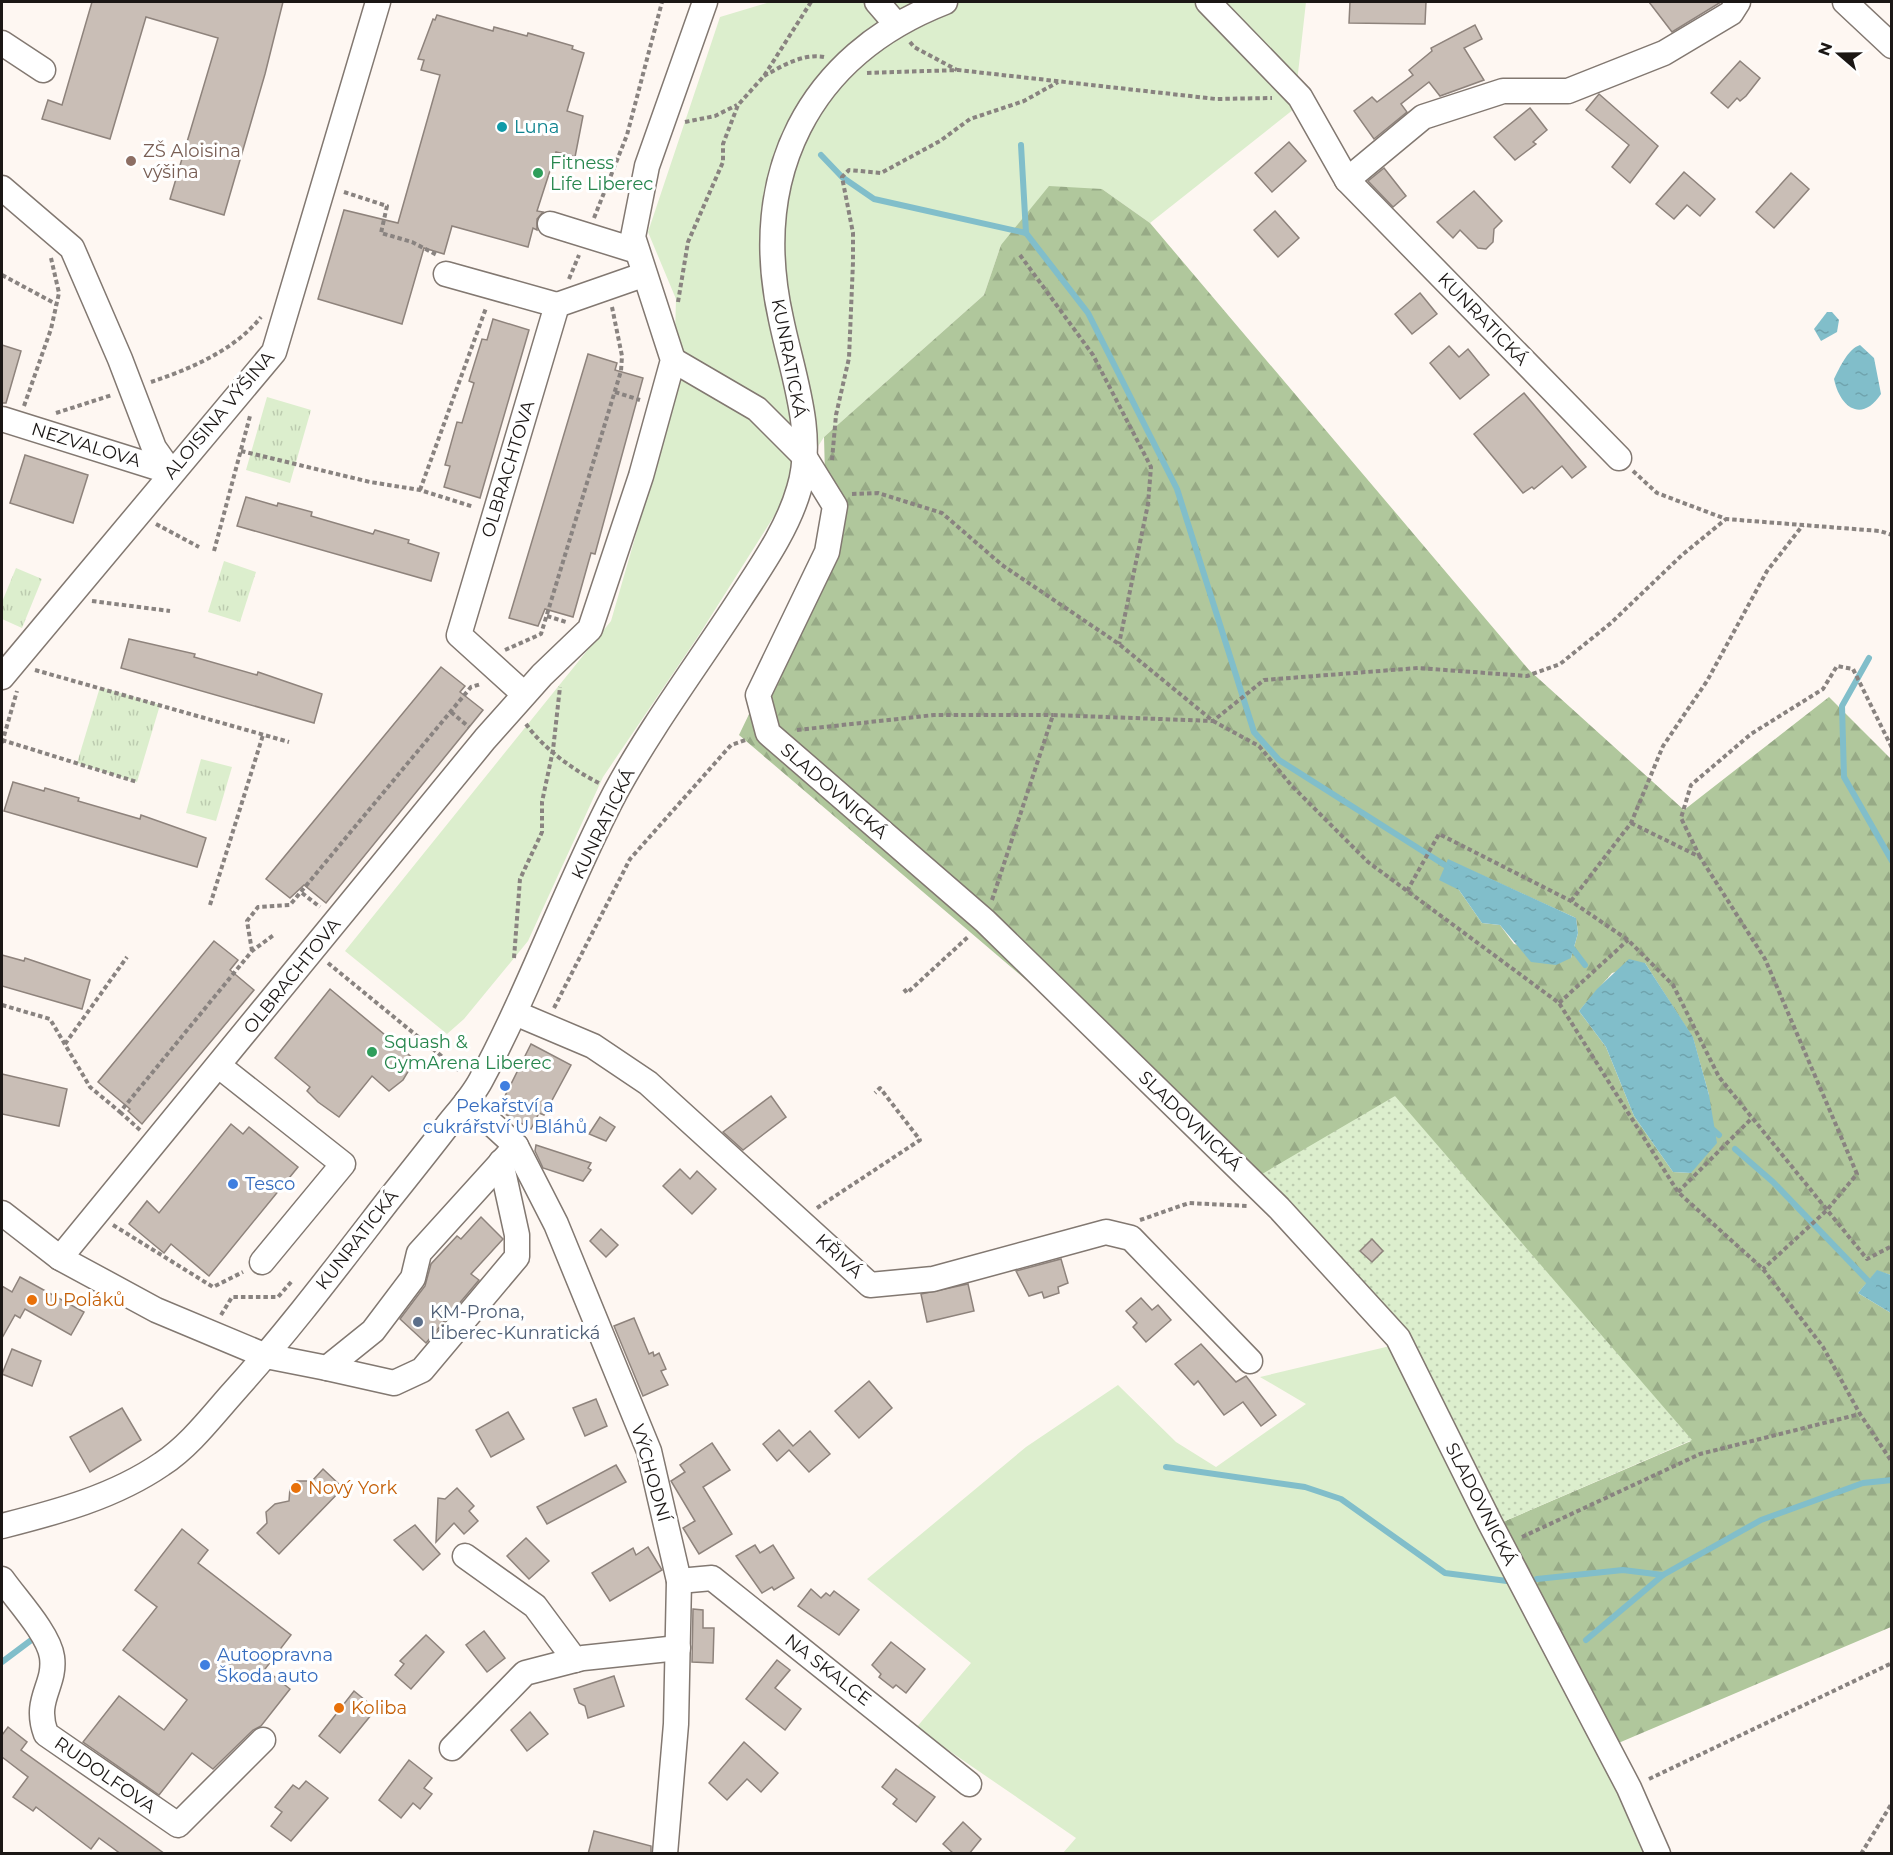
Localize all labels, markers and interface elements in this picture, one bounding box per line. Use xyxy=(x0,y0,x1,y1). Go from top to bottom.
north arrow xyxy=(1809,24,1869,84)
text: N xyxy=(1814,40,1837,58)
place label: Luna xyxy=(514,116,559,138)
marker: Luna xyxy=(495,120,509,134)
place label: ZŠ Aloisina výšina xyxy=(143,140,241,183)
place label: Fitness Life Liberec xyxy=(550,152,654,195)
marker: ZŠ Aloisina výšina xyxy=(124,154,138,168)
marker: Fitness Life Liberec xyxy=(531,166,545,180)
street label: KUNRATICKÁ xyxy=(1433,268,1533,370)
street label: KUNRATICKÁ xyxy=(767,297,811,419)
street label: ALOISINA VÝŠINA xyxy=(159,347,279,483)
street label: OLBRACHTOVA xyxy=(477,398,539,540)
street label: NEZVALOVA xyxy=(29,418,143,472)
street label: SLADOVNICKÁ xyxy=(776,739,892,843)
street label: KUNRATICKÁ xyxy=(567,765,639,883)
street label: OLBRACHTOVA xyxy=(239,914,345,1038)
place label: Squash & GymArena Liberec xyxy=(384,1031,552,1074)
marker: Squash & GymArena Liberec xyxy=(365,1045,379,1059)
street label: SLADOVNICKÁ xyxy=(1134,1066,1246,1176)
marker: Pekařství a cukrářství U Bláhů xyxy=(498,1079,512,1093)
place label: Pekařství a cukrářství U Bláhů xyxy=(423,1095,587,1138)
place label: Tesco xyxy=(245,1173,295,1195)
marker: Tesco xyxy=(226,1177,240,1191)
street label: KUNRATICKÁ xyxy=(311,1186,403,1294)
street label: KŘIVÁ xyxy=(811,1229,867,1283)
place label: U Poláků xyxy=(44,1289,125,1311)
marker: U Poláků xyxy=(25,1293,39,1307)
place label: KM-Prona, Liberec-Kunratická xyxy=(430,1301,600,1344)
marker: KM-Prona, Liberec-Kunratická xyxy=(411,1315,425,1329)
street label: VÝCHODNÍ xyxy=(627,1422,676,1525)
street label: SLADOVNICKÁ xyxy=(1441,1439,1521,1569)
place label: Nový York xyxy=(308,1477,397,1499)
marker: Nový York xyxy=(289,1481,303,1495)
street label: NA SKALCE xyxy=(780,1629,876,1711)
place label: Autoopravna Škoda auto xyxy=(217,1644,333,1687)
marker: Autoopravna Škoda auto xyxy=(198,1658,212,1672)
place label: Koliba xyxy=(351,1697,407,1719)
marker: Koliba xyxy=(332,1701,346,1715)
street label: RUDOLFOVA xyxy=(50,1732,160,1818)

